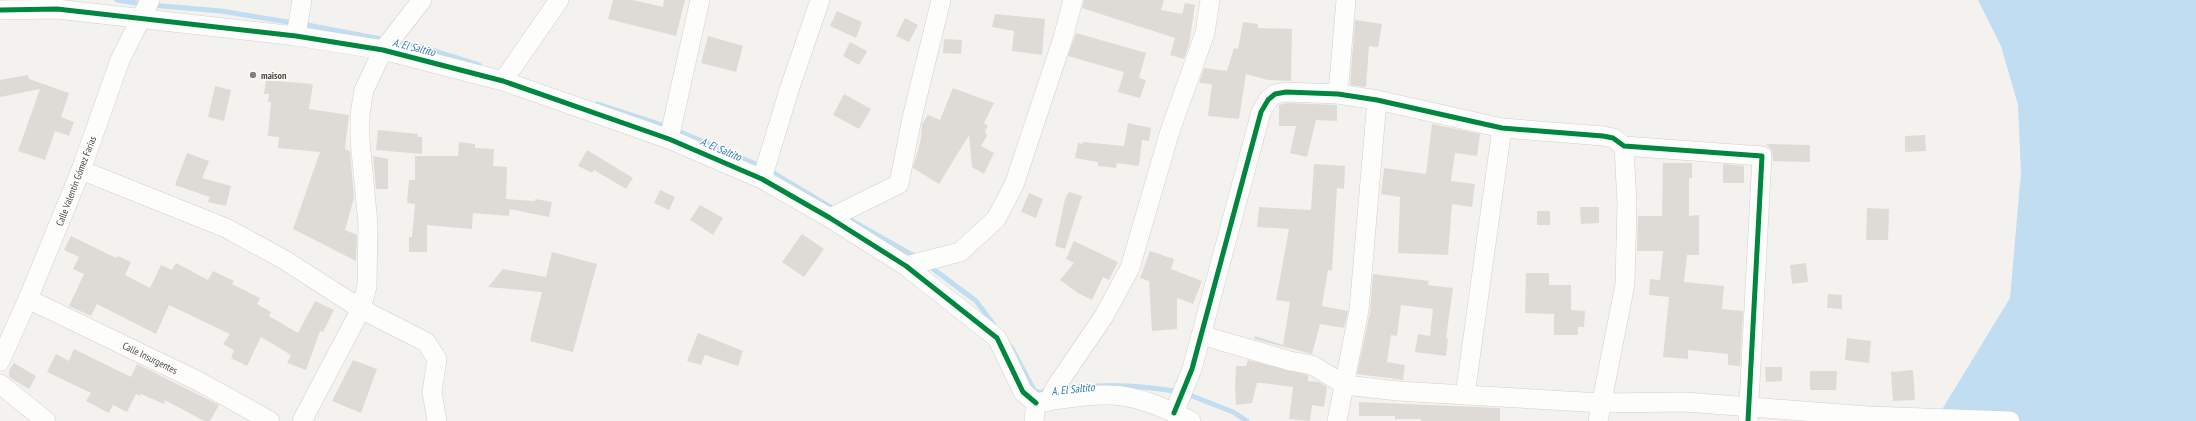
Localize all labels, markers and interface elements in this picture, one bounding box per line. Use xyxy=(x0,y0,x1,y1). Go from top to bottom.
water label: A. El Saltito xyxy=(391,35,438,59)
place label: maison xyxy=(261,69,287,82)
marker: maison xyxy=(248,70,258,80)
street label: Calle Valentín Gómez Farías xyxy=(53,134,99,228)
water label: A. El Saltito xyxy=(698,134,745,164)
street label: Calle Insurgentes xyxy=(120,339,180,377)
water label: A. El Saltito xyxy=(1051,380,1097,398)

